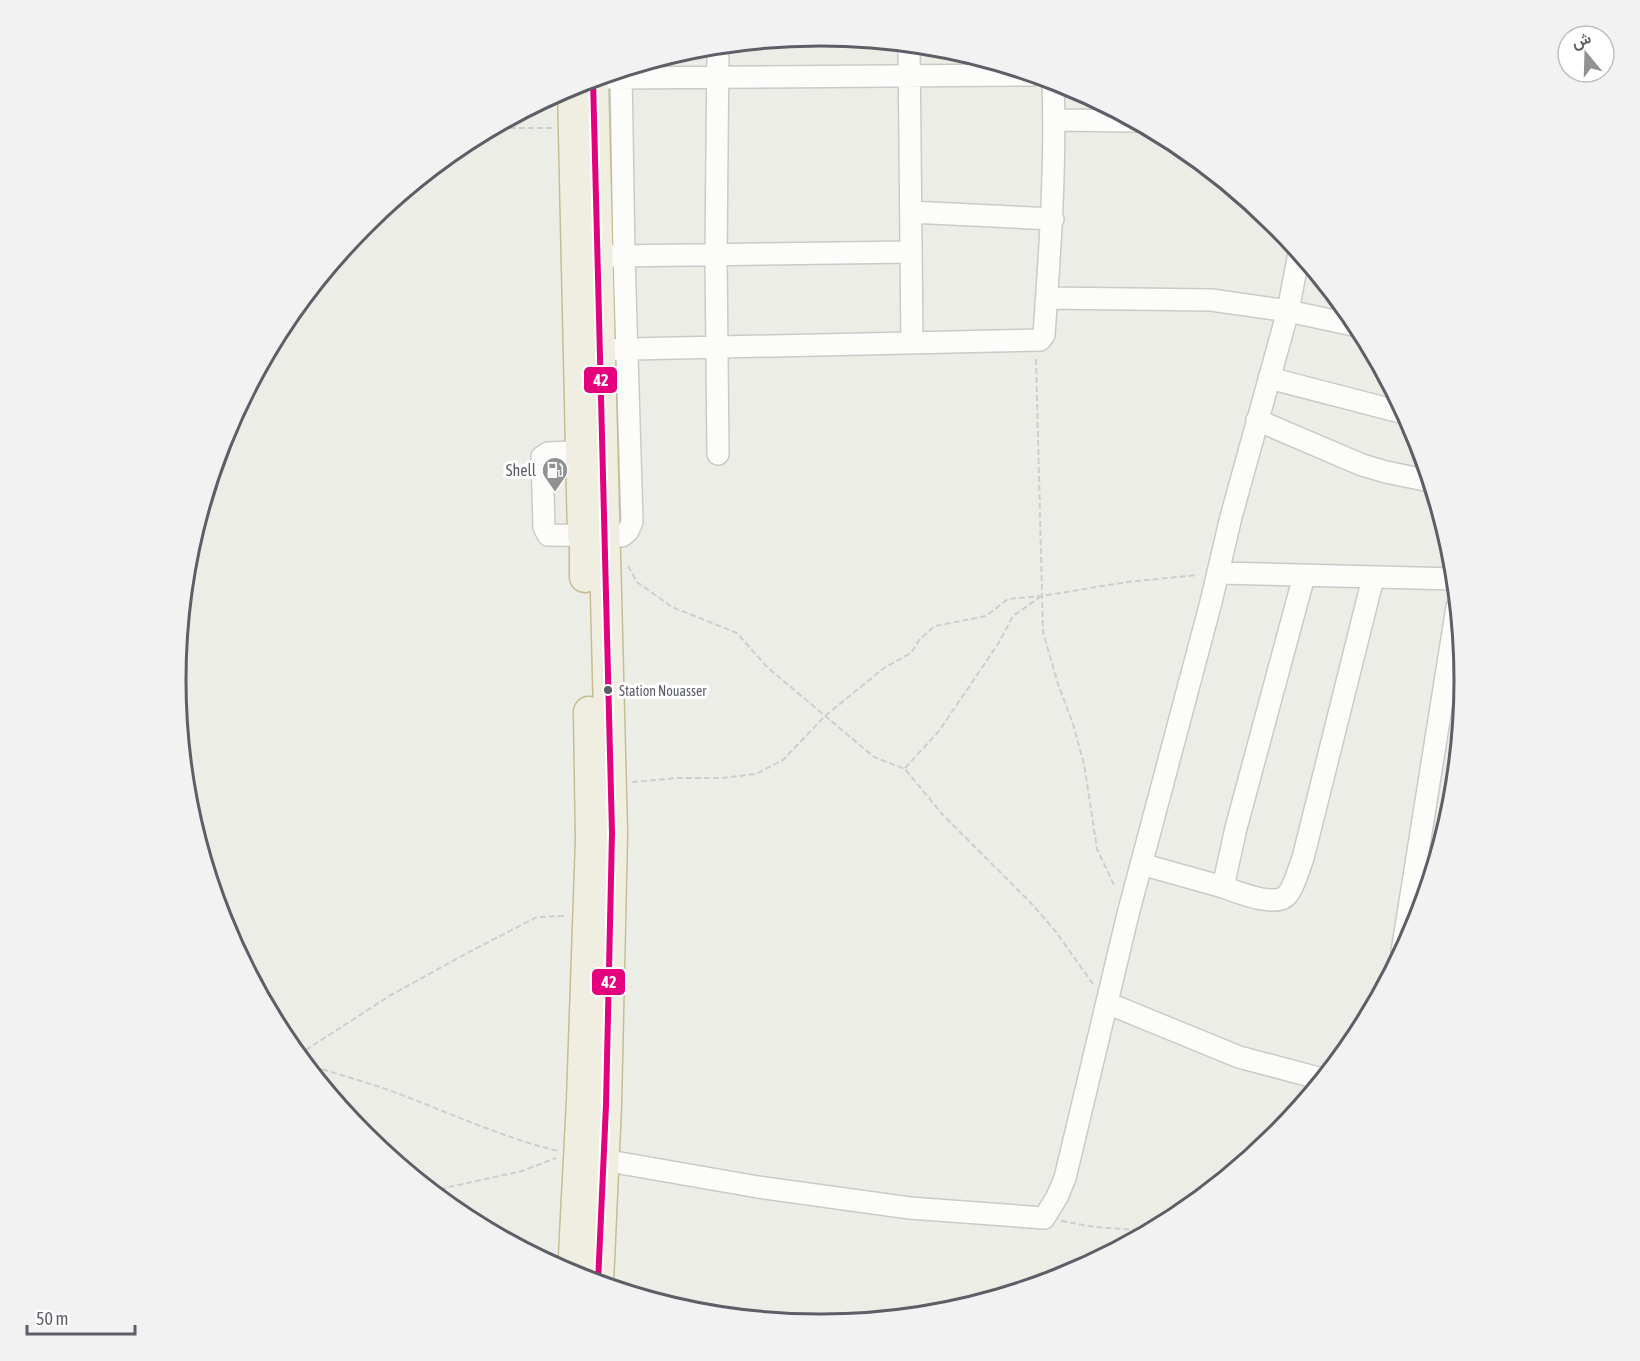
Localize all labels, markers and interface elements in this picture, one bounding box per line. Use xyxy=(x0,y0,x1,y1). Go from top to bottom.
north arrow xyxy=(1556,24,1616,84)
text: ش xyxy=(1569,28,1593,52)
line badge: 42 xyxy=(583,366,618,394)
text: 42 xyxy=(592,371,609,389)
fuel station icon: Shell xyxy=(540,455,570,493)
place label: Shell xyxy=(506,461,537,479)
place label: Station Nouasser xyxy=(619,683,707,699)
marker: Station Nouasser xyxy=(602,684,614,696)
line badge: 42 xyxy=(591,968,626,996)
text: 42 xyxy=(600,973,617,991)
scale bar xyxy=(27,1298,135,1336)
text: 50 m xyxy=(36,1308,68,1329)

